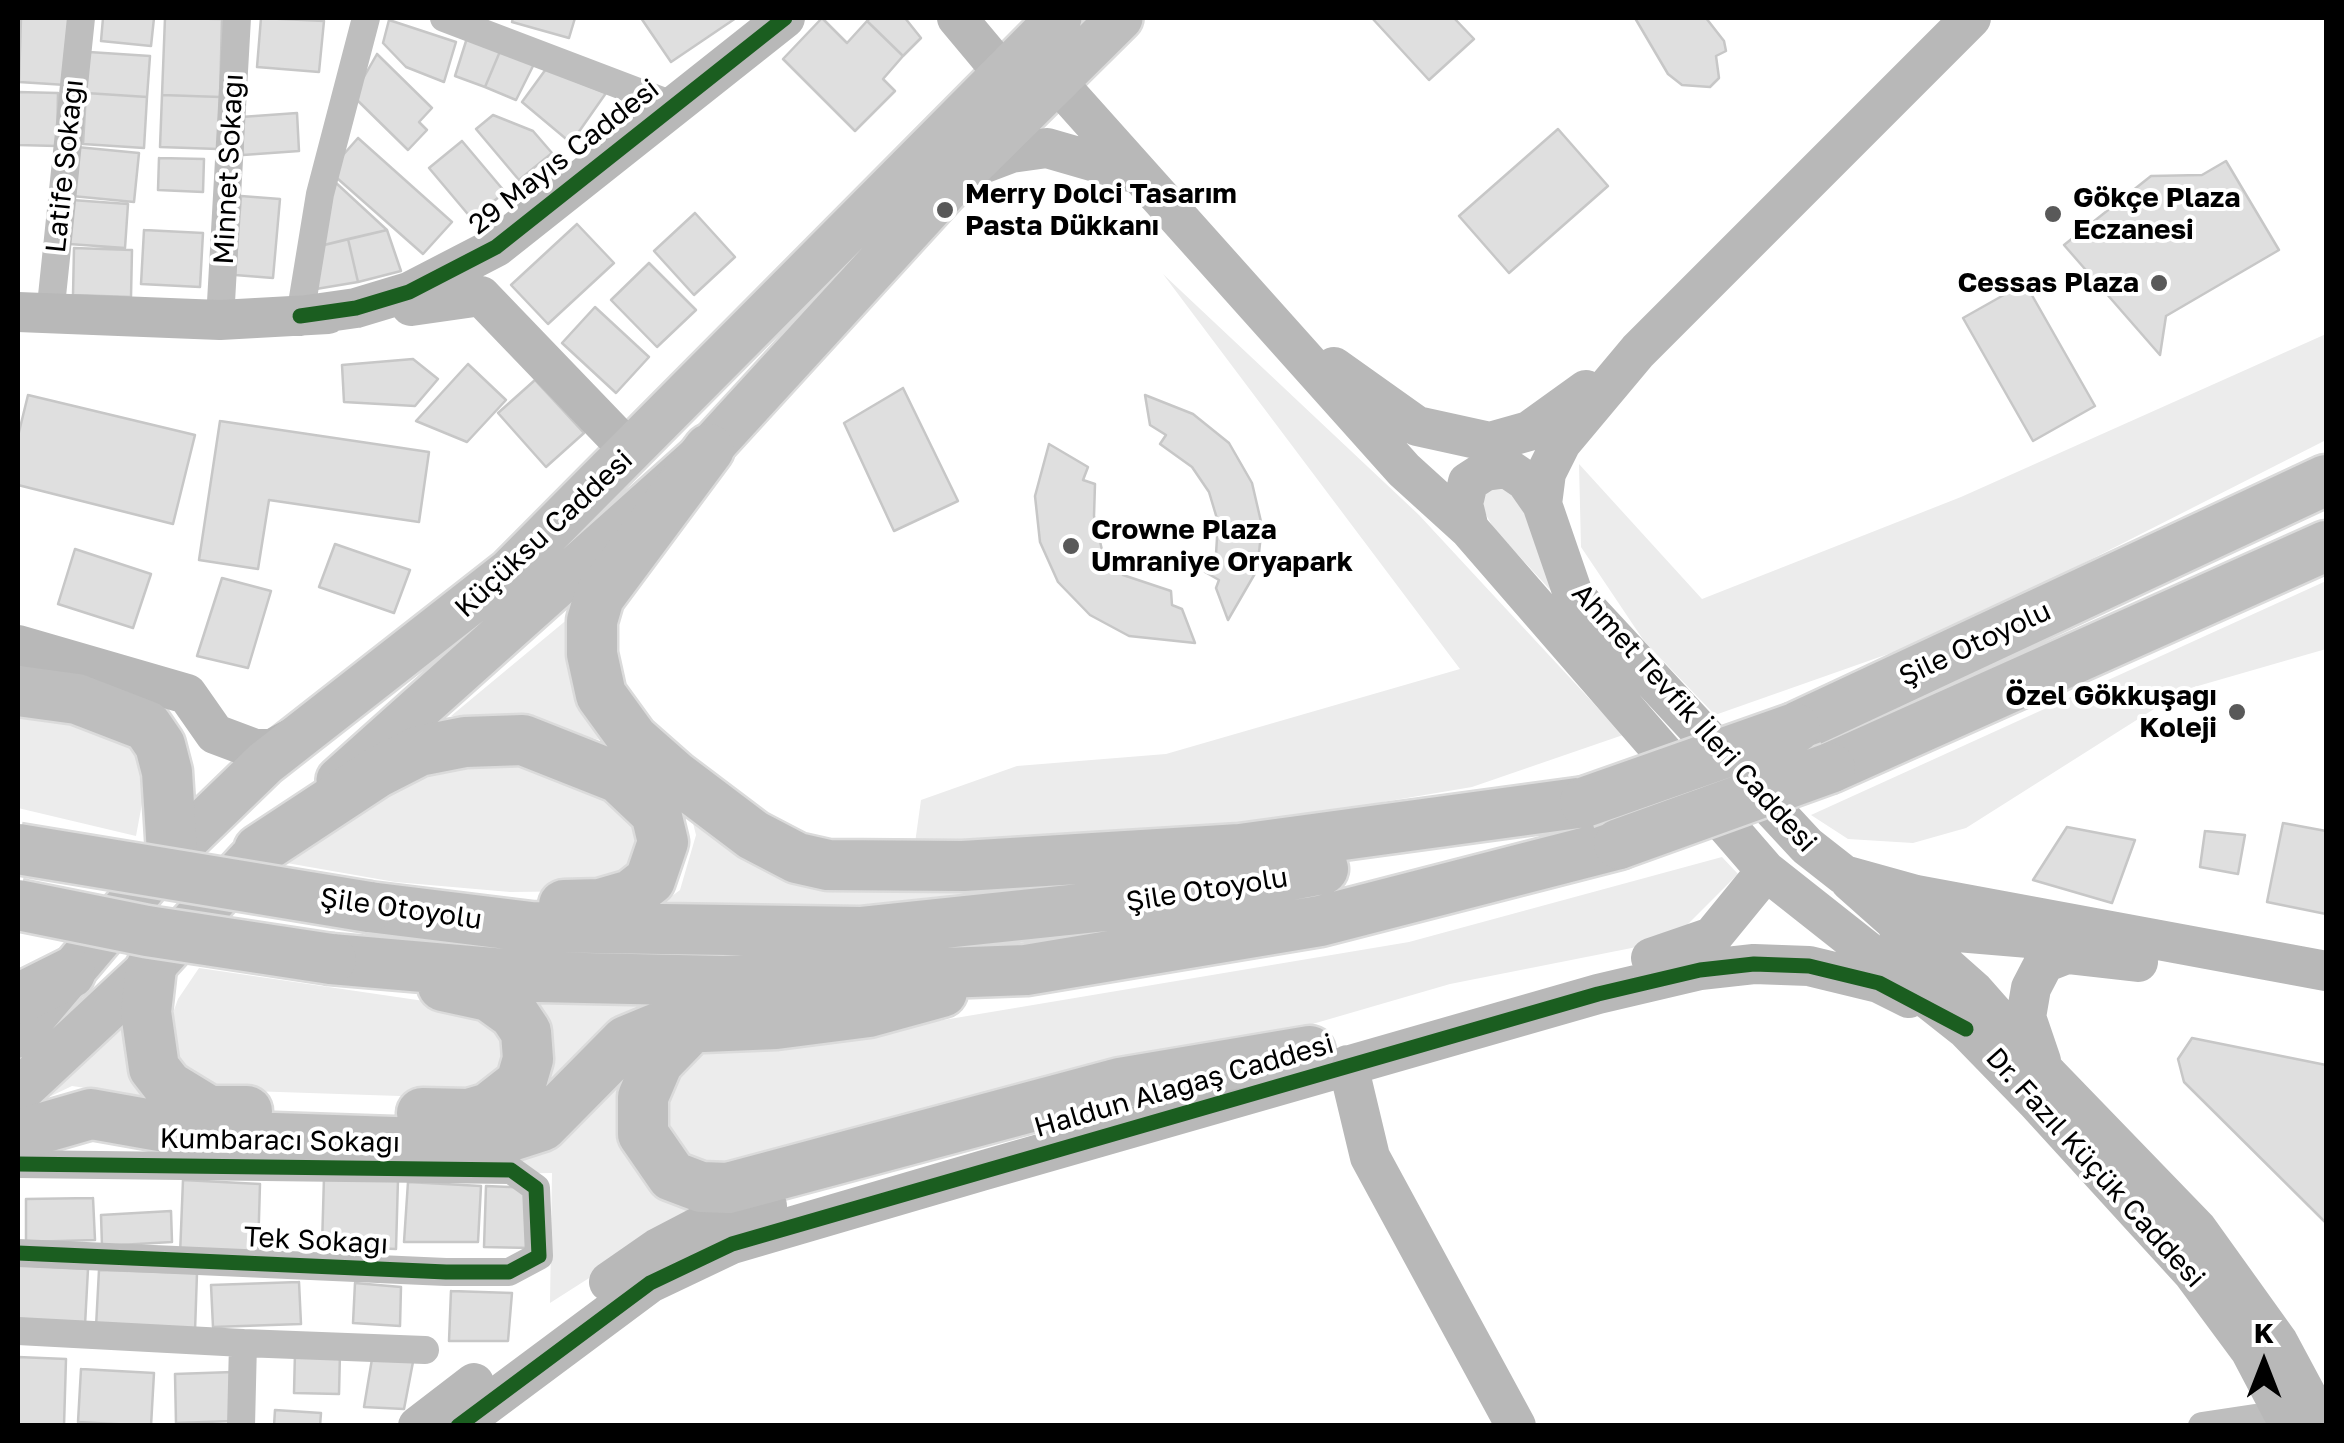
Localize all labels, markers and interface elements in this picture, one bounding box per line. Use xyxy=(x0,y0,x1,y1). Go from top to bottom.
street label: 29 Mayıs Caddesi xyxy=(462,72,666,242)
street label: Minnet Sokağı xyxy=(207,73,251,265)
street label: Latife Sokağı xyxy=(39,77,91,255)
place label: Merry Dolci Tasarım Pasta Dükkanı xyxy=(965,177,1237,243)
place label: Gökçe Plaza Eczanesi xyxy=(2073,181,2241,247)
marker: Merry Dolci Tasarım Pasta Dükkanı xyxy=(934,199,956,221)
marker: Gökçe Plaza Eczanesi xyxy=(2042,203,2064,225)
place label: Cessas Plaza xyxy=(1957,266,2139,300)
marker: Cessas Plaza xyxy=(2148,272,2170,294)
street label: Küçüksu Caddesi xyxy=(448,443,640,625)
place label: Crowne Plaza Umraniye Oryapark xyxy=(1091,513,1353,579)
marker: Crowne Plaza Umraniye Oryapark xyxy=(1060,535,1082,557)
street label: Ahmet Tevfik İleri Caddesi xyxy=(1565,577,1823,859)
street label: Şile Otoyolu xyxy=(1894,594,2056,694)
place label: Özel Gökkuşağı Koleji xyxy=(2005,679,2217,745)
marker: Özel Gökkuşağı Koleji xyxy=(2226,701,2248,723)
street label: Şile Otoyolu xyxy=(1124,861,1290,919)
street label: Şile Otoyolu xyxy=(318,881,484,937)
street label: Haldun Alagaş Caddesi xyxy=(1030,1027,1338,1145)
street label: Dr. Fazıl Küçük Caddesi xyxy=(1979,1041,2211,1295)
street label: Kumbaracı Sokağı xyxy=(159,1122,401,1160)
street label: Tek Sokağı xyxy=(243,1220,389,1262)
north arrow xyxy=(2214,1313,2314,1413)
text: K xyxy=(2254,1316,2274,1349)

